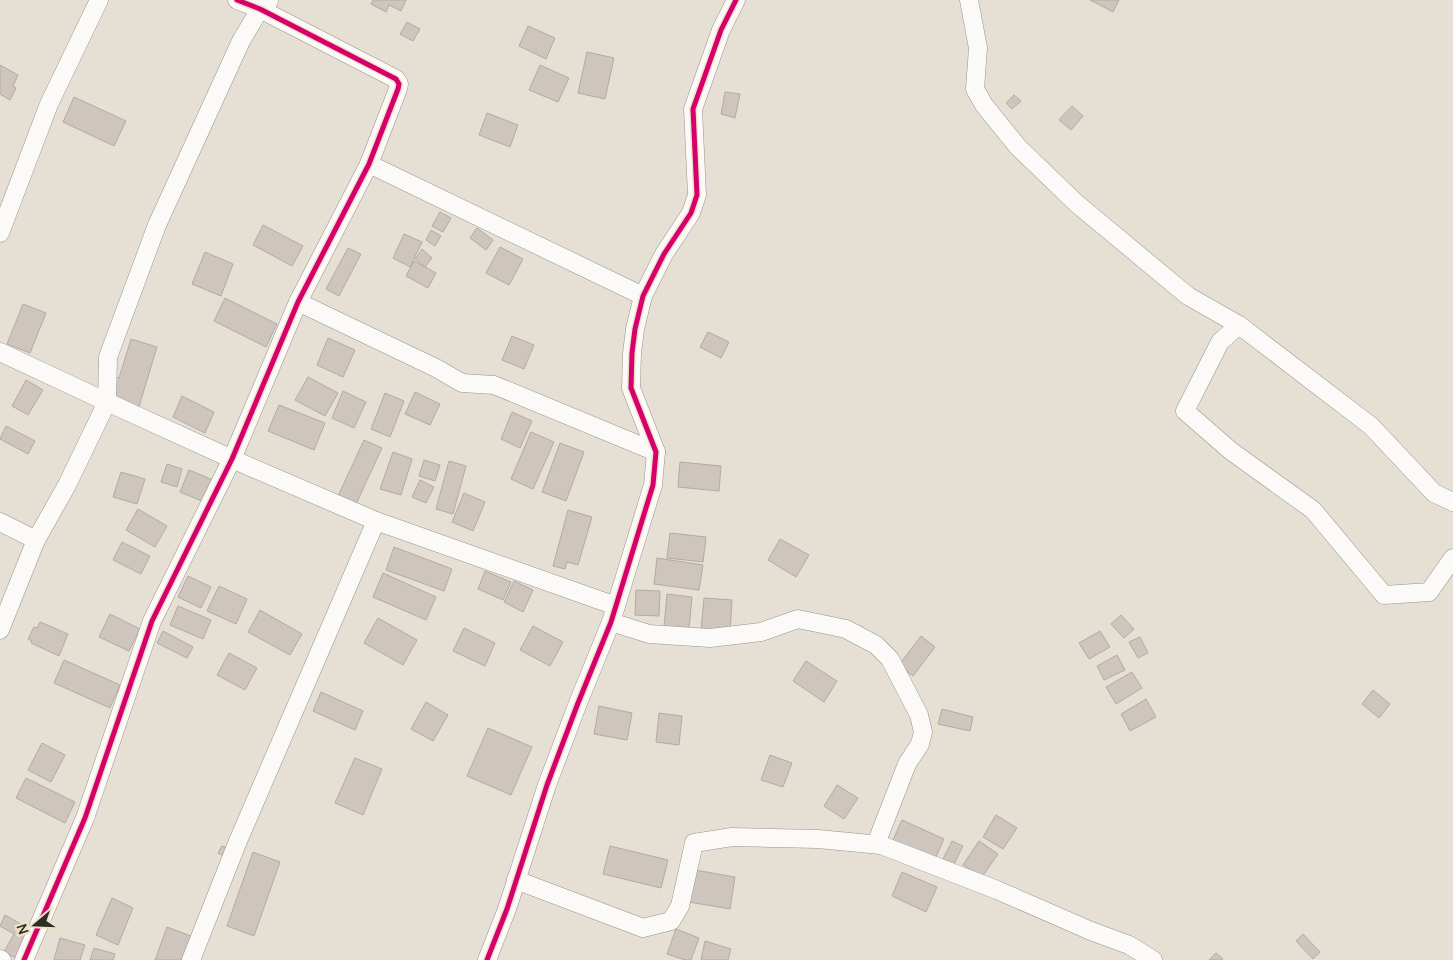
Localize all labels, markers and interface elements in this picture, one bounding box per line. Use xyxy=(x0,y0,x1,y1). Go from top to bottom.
north arrow xyxy=(10,900,60,950)
text: N xyxy=(12,922,33,937)

